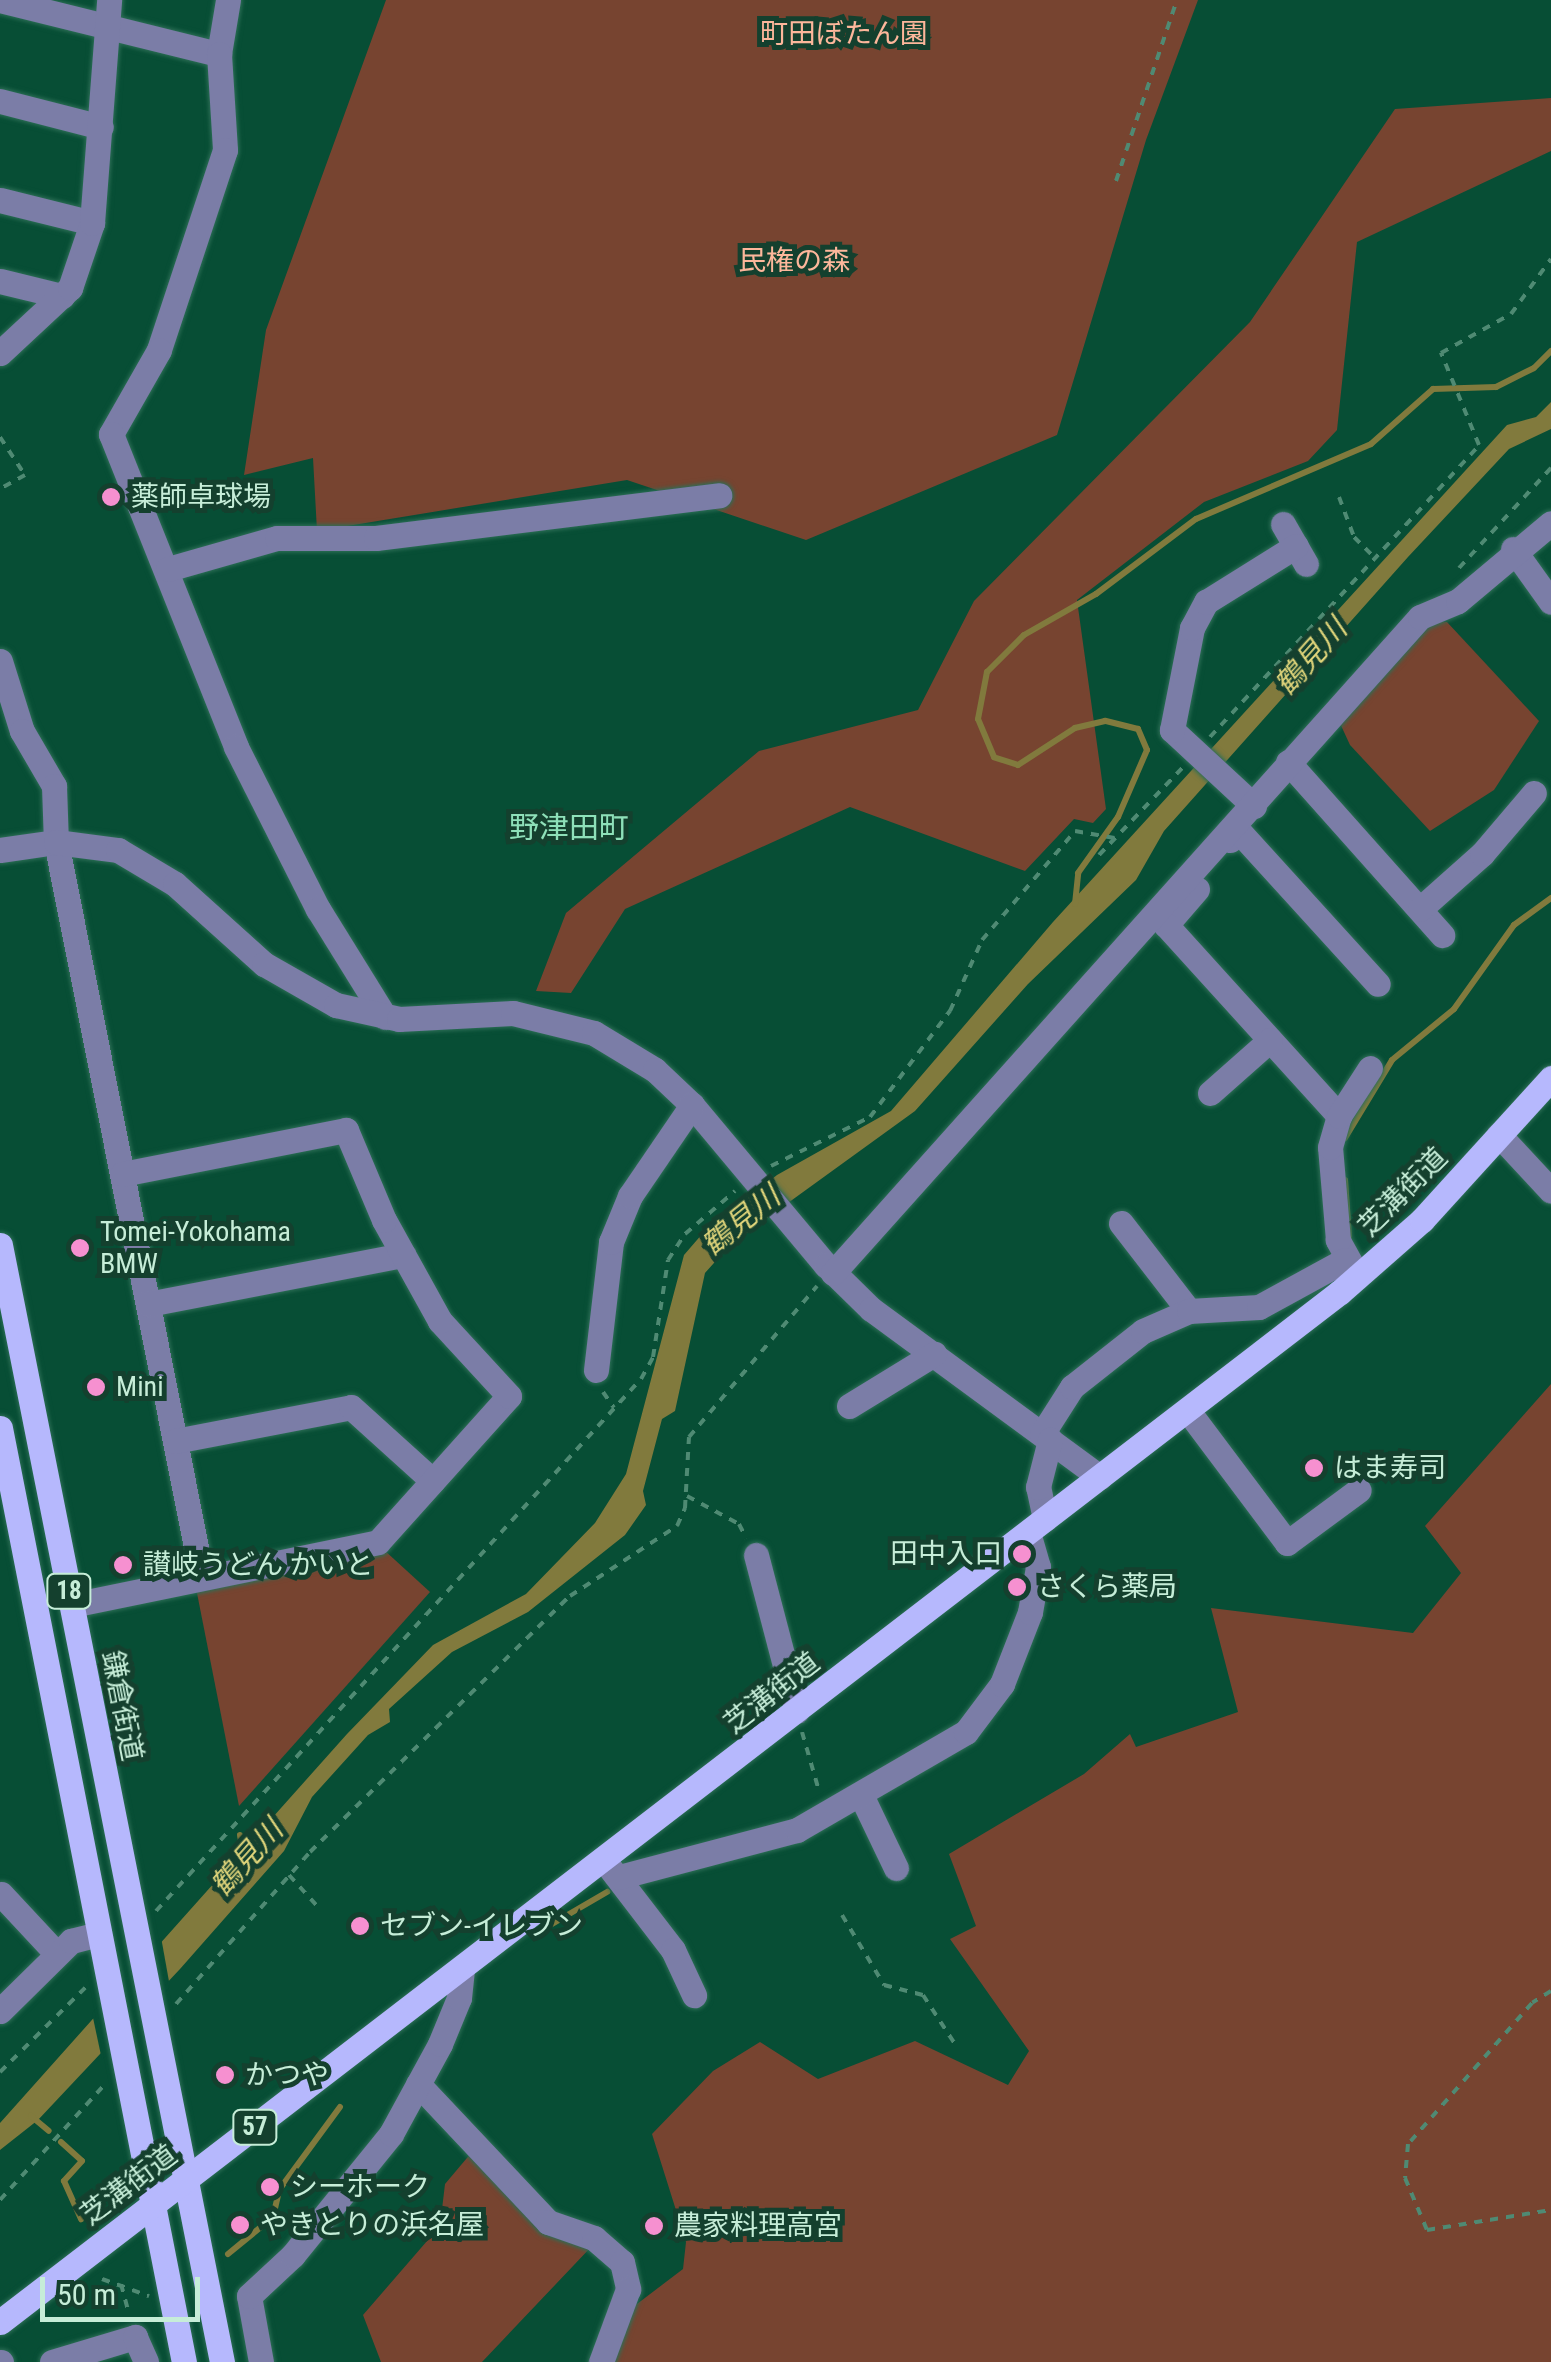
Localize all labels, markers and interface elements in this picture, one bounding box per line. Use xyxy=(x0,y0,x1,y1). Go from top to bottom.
park label: 町田ぼたん園 xyxy=(760,17,928,51)
park label: 民権の森 xyxy=(738,244,850,278)
place label: 薬師卓球場 xyxy=(131,480,271,514)
marker: 薬師卓球場 xyxy=(100,486,122,508)
water label: 鶴見川 xyxy=(1268,612,1354,702)
district label: 野津田町 xyxy=(509,810,629,846)
street label: 芝溝街道 xyxy=(1352,1141,1454,1243)
water label: 鶴見川 xyxy=(695,1179,787,1263)
place label: Tomei-Yokohama BMW xyxy=(100,1215,291,1281)
marker: Tomei-Yokohama BMW xyxy=(69,1237,91,1259)
place label: Mini xyxy=(116,1370,164,1404)
marker: Mini xyxy=(85,1376,107,1398)
place label: はま寿司 xyxy=(1334,1451,1446,1485)
marker: はま寿司 xyxy=(1303,1457,1325,1479)
place label: 田中入口 xyxy=(890,1537,1002,1571)
marker: 田中入口 xyxy=(1011,1543,1033,1565)
place label: 讃岐うどん かいと xyxy=(143,1548,373,1582)
marker: 讃岐うどん かいと xyxy=(112,1554,134,1576)
place label: さくら薬局 xyxy=(1037,1570,1177,1604)
road number: 18 xyxy=(44,1571,94,1611)
marker: さくら薬局 xyxy=(1006,1576,1028,1598)
street label: 芝溝街道 xyxy=(718,1645,826,1741)
street label: 鎌倉街道 xyxy=(95,1648,149,1764)
water label: 鶴見川 xyxy=(204,1813,290,1903)
place label: セブン-イレブン xyxy=(380,1909,583,1943)
marker: セブン-イレブン xyxy=(349,1915,371,1937)
place label: かつや xyxy=(245,2058,329,2092)
marker: かつや xyxy=(214,2064,236,2086)
road number: 57 xyxy=(230,2107,280,2147)
street label: 芝溝街道 xyxy=(74,2138,184,2232)
place label: シーホーク xyxy=(290,2170,430,2204)
marker: シーホーク xyxy=(259,2176,281,2198)
place label: やきとりの浜名屋 xyxy=(260,2208,484,2242)
place label: 農家料理高宮 xyxy=(674,2209,842,2243)
marker: やきとりの浜名屋 xyxy=(229,2214,251,2236)
marker: 農家料理高宮 xyxy=(643,2215,665,2237)
scale bar xyxy=(45,2257,205,2319)
text: 50 m xyxy=(57,2277,116,2312)

